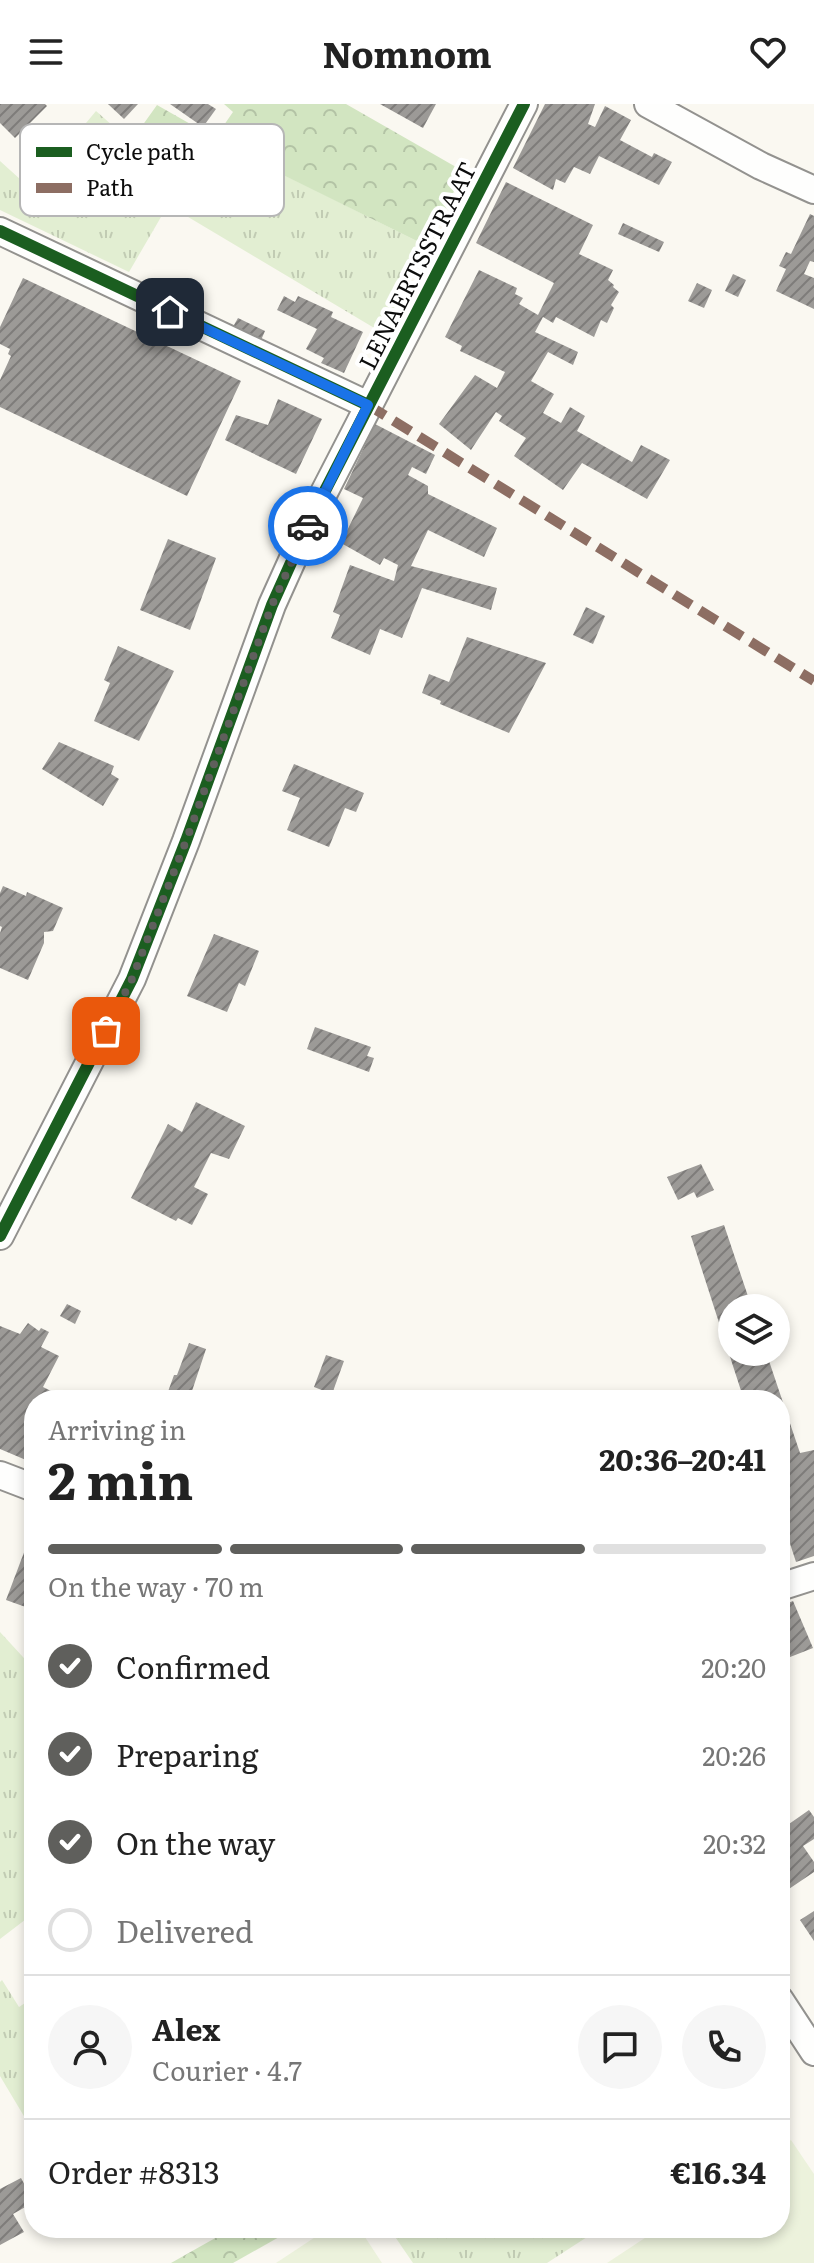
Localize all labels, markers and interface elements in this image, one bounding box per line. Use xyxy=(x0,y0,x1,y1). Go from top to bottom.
text: Nomnom xyxy=(322,26,492,79)
icon: menu xyxy=(24,30,68,74)
icon: heart xyxy=(746,30,790,74)
legend xyxy=(20,124,284,216)
text: Cycle path xyxy=(86,134,195,167)
street label: LENAERTSSTRAAT xyxy=(348,155,484,375)
text: Path xyxy=(86,170,134,203)
pin xyxy=(136,278,204,346)
icon: home xyxy=(148,290,192,334)
courier xyxy=(268,486,348,566)
icon: car xyxy=(286,504,330,548)
pin xyxy=(72,997,140,1065)
icon: bag xyxy=(84,1009,128,1053)
map controls xyxy=(718,1294,790,1366)
button: layers xyxy=(718,1294,790,1366)
text: Arriving in xyxy=(48,1409,186,1448)
text: 20:36–20:41 xyxy=(599,1436,766,1480)
text: 2 min xyxy=(48,1439,193,1516)
text: On the way · 70 m xyxy=(48,1566,264,1605)
icon: check xyxy=(48,1644,92,1688)
text: Confirmed xyxy=(116,1644,270,1688)
text: 20:20 xyxy=(701,1647,766,1686)
icon: check xyxy=(48,1732,92,1776)
text: Preparing xyxy=(116,1732,258,1776)
text: 20:26 xyxy=(702,1735,766,1774)
icon: check xyxy=(48,1820,92,1864)
text: On the way xyxy=(116,1820,275,1864)
text: 20:32 xyxy=(703,1823,766,1862)
text: Delivered xyxy=(116,1908,253,1952)
button: person xyxy=(48,2005,132,2089)
button: chat xyxy=(578,2005,662,2089)
button: phone xyxy=(682,2005,766,2089)
text: Alex xyxy=(152,2006,220,2050)
text: Courier · 4.7 xyxy=(152,2050,302,2089)
text: Order #8313 xyxy=(48,2149,220,2193)
text: €16.34 xyxy=(671,2149,766,2193)

